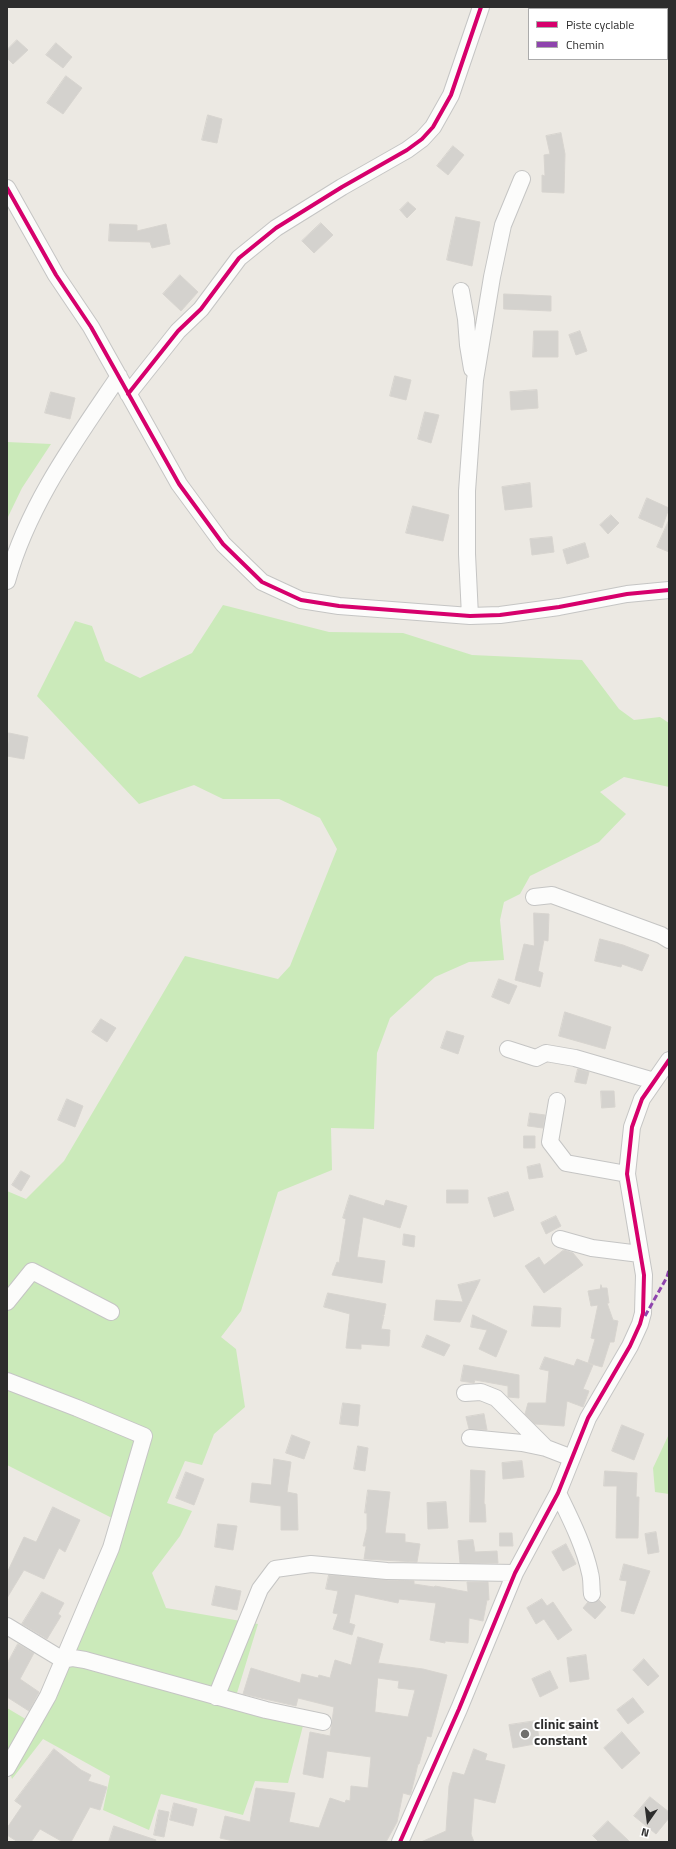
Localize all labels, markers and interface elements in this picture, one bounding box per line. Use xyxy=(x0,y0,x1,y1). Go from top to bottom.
legend xyxy=(528,8,668,60)
text: Piste cyclable xyxy=(566,15,634,34)
text: Chemin xyxy=(566,35,604,54)
place label: clinic saint constant xyxy=(534,1718,599,1750)
marker: clinic saint constant xyxy=(519,1728,531,1740)
north arrow xyxy=(628,1801,668,1841)
text: N xyxy=(639,1824,651,1841)

